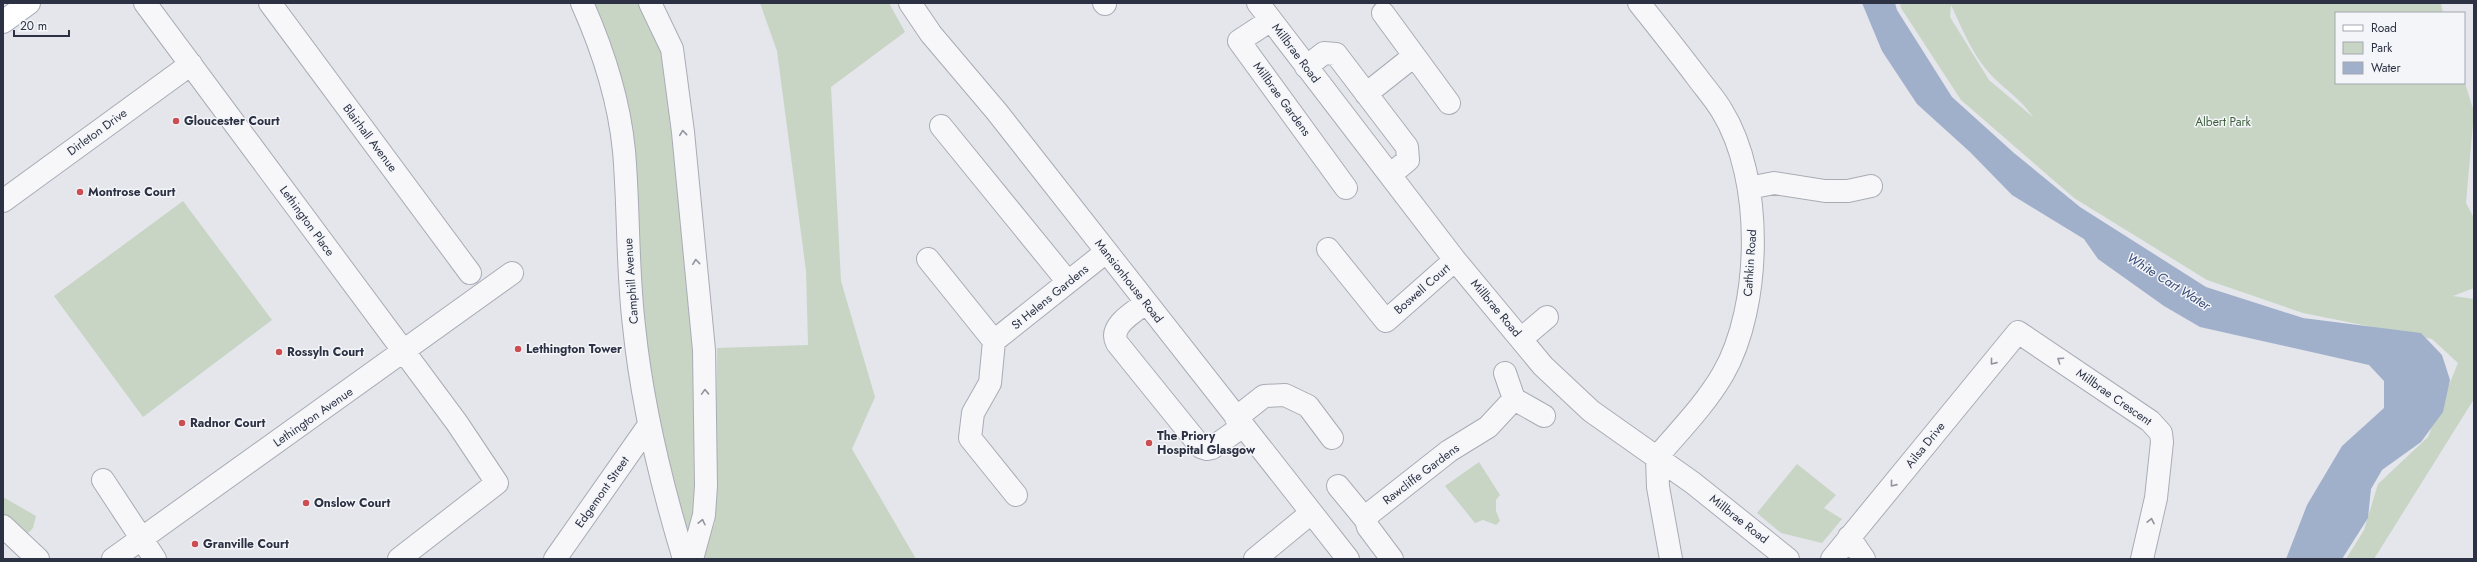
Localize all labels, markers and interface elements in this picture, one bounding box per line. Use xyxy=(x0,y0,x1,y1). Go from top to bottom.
scale bar xyxy=(14,12,69,38)
legend xyxy=(2335,12,2465,84)
text: 20 m xyxy=(20,17,47,35)
street label: Millbrae Road xyxy=(1268,19,1324,87)
text: Road xyxy=(2371,19,2397,37)
text: Park xyxy=(2371,39,2393,57)
street label: Millbrae Gardens xyxy=(1249,58,1315,140)
text: Water xyxy=(2371,59,2402,77)
street label: Blairhall Avenue xyxy=(338,100,402,176)
street label: Dirleton Drive xyxy=(63,104,131,160)
place label: Gloucester Court xyxy=(184,112,280,130)
park label: Albert Park xyxy=(2195,113,2252,131)
marker: Gloucester Court xyxy=(171,116,181,126)
one-way arrow xyxy=(679,130,688,136)
street label: Lethington Place xyxy=(275,182,339,260)
place label: Montrose Court xyxy=(88,183,176,201)
marker: Montrose Court xyxy=(75,187,85,197)
street label: Cathkin Road xyxy=(1739,229,1761,297)
street label: Mansionhouse Road xyxy=(1090,235,1168,327)
street label: Camphill Avenue xyxy=(619,237,643,325)
water label: White Cart Water xyxy=(2123,248,2215,315)
one-way arrow xyxy=(692,259,701,265)
street label: Boswell Court xyxy=(1390,259,1454,319)
street label: St Helens Gardens xyxy=(1007,260,1093,334)
street label: Millbrae Road xyxy=(1466,275,1526,341)
place label: Lethington Tower xyxy=(526,340,622,358)
place label: Rossyln Court xyxy=(287,343,364,361)
marker: Lethington Tower xyxy=(513,344,523,354)
marker: Rossyln Court xyxy=(274,347,284,357)
one-way arrow xyxy=(1991,357,1998,364)
one-way arrow xyxy=(2058,358,2065,365)
street label: Millbrae Crescent xyxy=(2072,364,2156,430)
street label: Lethington Avenue xyxy=(269,383,357,451)
one-way arrow xyxy=(701,389,709,395)
place label: Radnor Court xyxy=(190,414,265,432)
marker: Radnor Court xyxy=(177,418,187,428)
street label: Ailsa Drive xyxy=(1901,418,1949,472)
place label: The Priory Hospital Glasgow xyxy=(1157,427,1256,459)
marker: The Priory Hospital Glasgow xyxy=(1144,438,1154,448)
street label: Rawcliffe Gardens xyxy=(1379,439,1463,509)
street label: Edgemont Street xyxy=(571,452,633,531)
one-way arrow xyxy=(1890,479,1897,487)
street label: Millbrae Road xyxy=(1706,490,1772,548)
place label: Onslow Court xyxy=(314,494,390,512)
marker: Onslow Court xyxy=(301,498,311,508)
one-way arrow xyxy=(698,518,706,525)
one-way arrow xyxy=(2147,518,2155,524)
place label: Granville Court xyxy=(203,535,289,553)
marker: Granville Court xyxy=(190,539,200,549)

